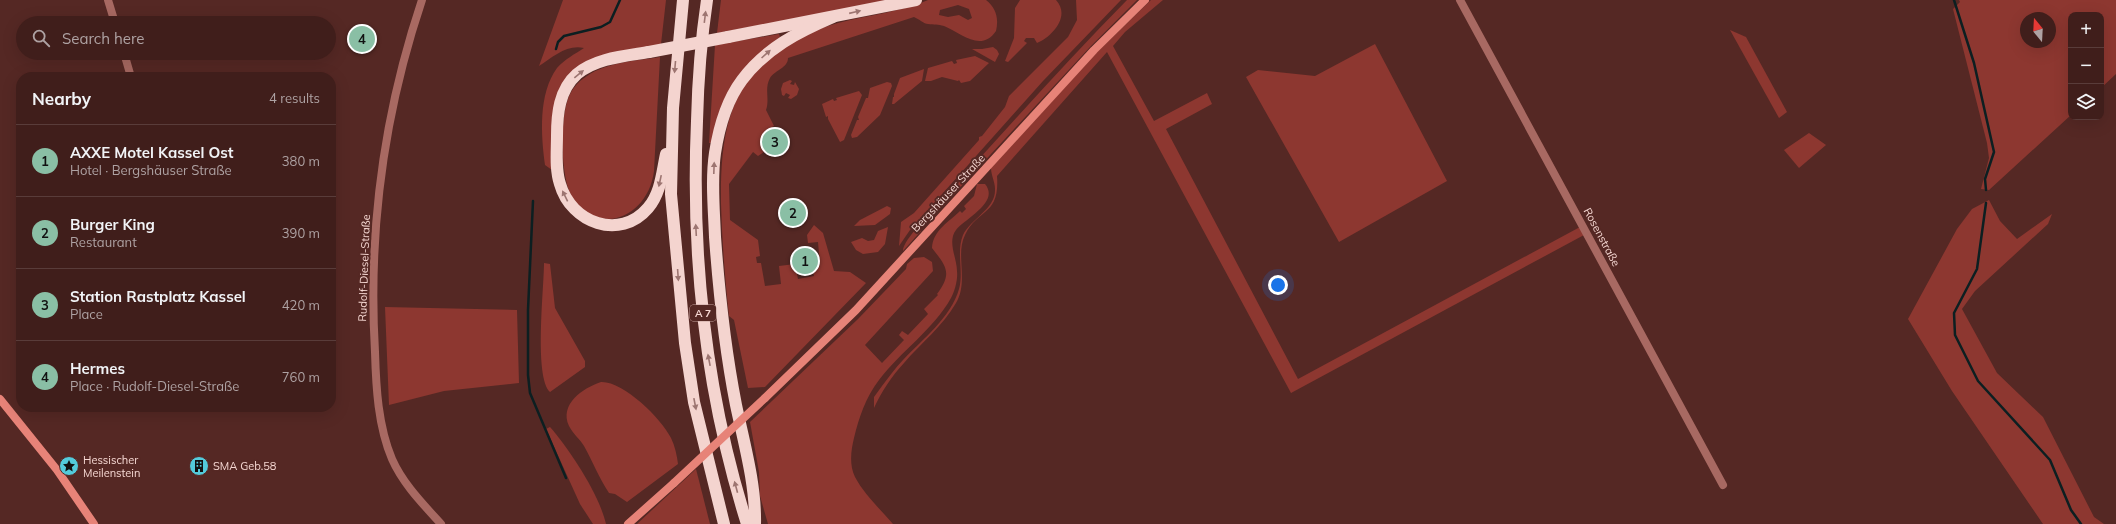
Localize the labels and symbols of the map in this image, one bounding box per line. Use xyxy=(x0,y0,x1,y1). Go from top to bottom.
one-way arrow xyxy=(849,9,861,15)
one-way arrow xyxy=(702,11,708,23)
north arrow xyxy=(2020,12,2056,48)
pin: 4 xyxy=(349,24,375,54)
one-way arrow xyxy=(761,49,772,58)
one-way arrow xyxy=(672,61,679,73)
one-way arrow xyxy=(573,69,584,78)
pin: 3 xyxy=(762,127,788,157)
street label: Bergshäuser Straße xyxy=(908,151,988,235)
one-way arrow xyxy=(711,161,717,174)
one-way arrow xyxy=(657,175,663,187)
one-way arrow xyxy=(562,190,568,202)
pin: 2 xyxy=(780,198,806,228)
street label: Rosenstraße xyxy=(1581,205,1623,269)
street label: Rudolf-Diesel-Straße xyxy=(355,214,373,322)
one-way arrow xyxy=(693,224,700,236)
pin: 1 xyxy=(792,246,818,276)
one-way arrow xyxy=(674,269,681,281)
your location xyxy=(1268,275,1288,295)
road number: A 7 xyxy=(690,305,716,321)
one-way arrow xyxy=(706,353,712,366)
one-way arrow xyxy=(692,398,698,410)
place label: Hessischer Meilenstein xyxy=(83,453,140,480)
place icon: Hessischer Meilenstein xyxy=(58,455,80,477)
building icon: SMA Geb.58 xyxy=(188,455,210,477)
place label: SMA Geb.58 xyxy=(213,459,277,473)
one-way arrow xyxy=(733,480,739,493)

